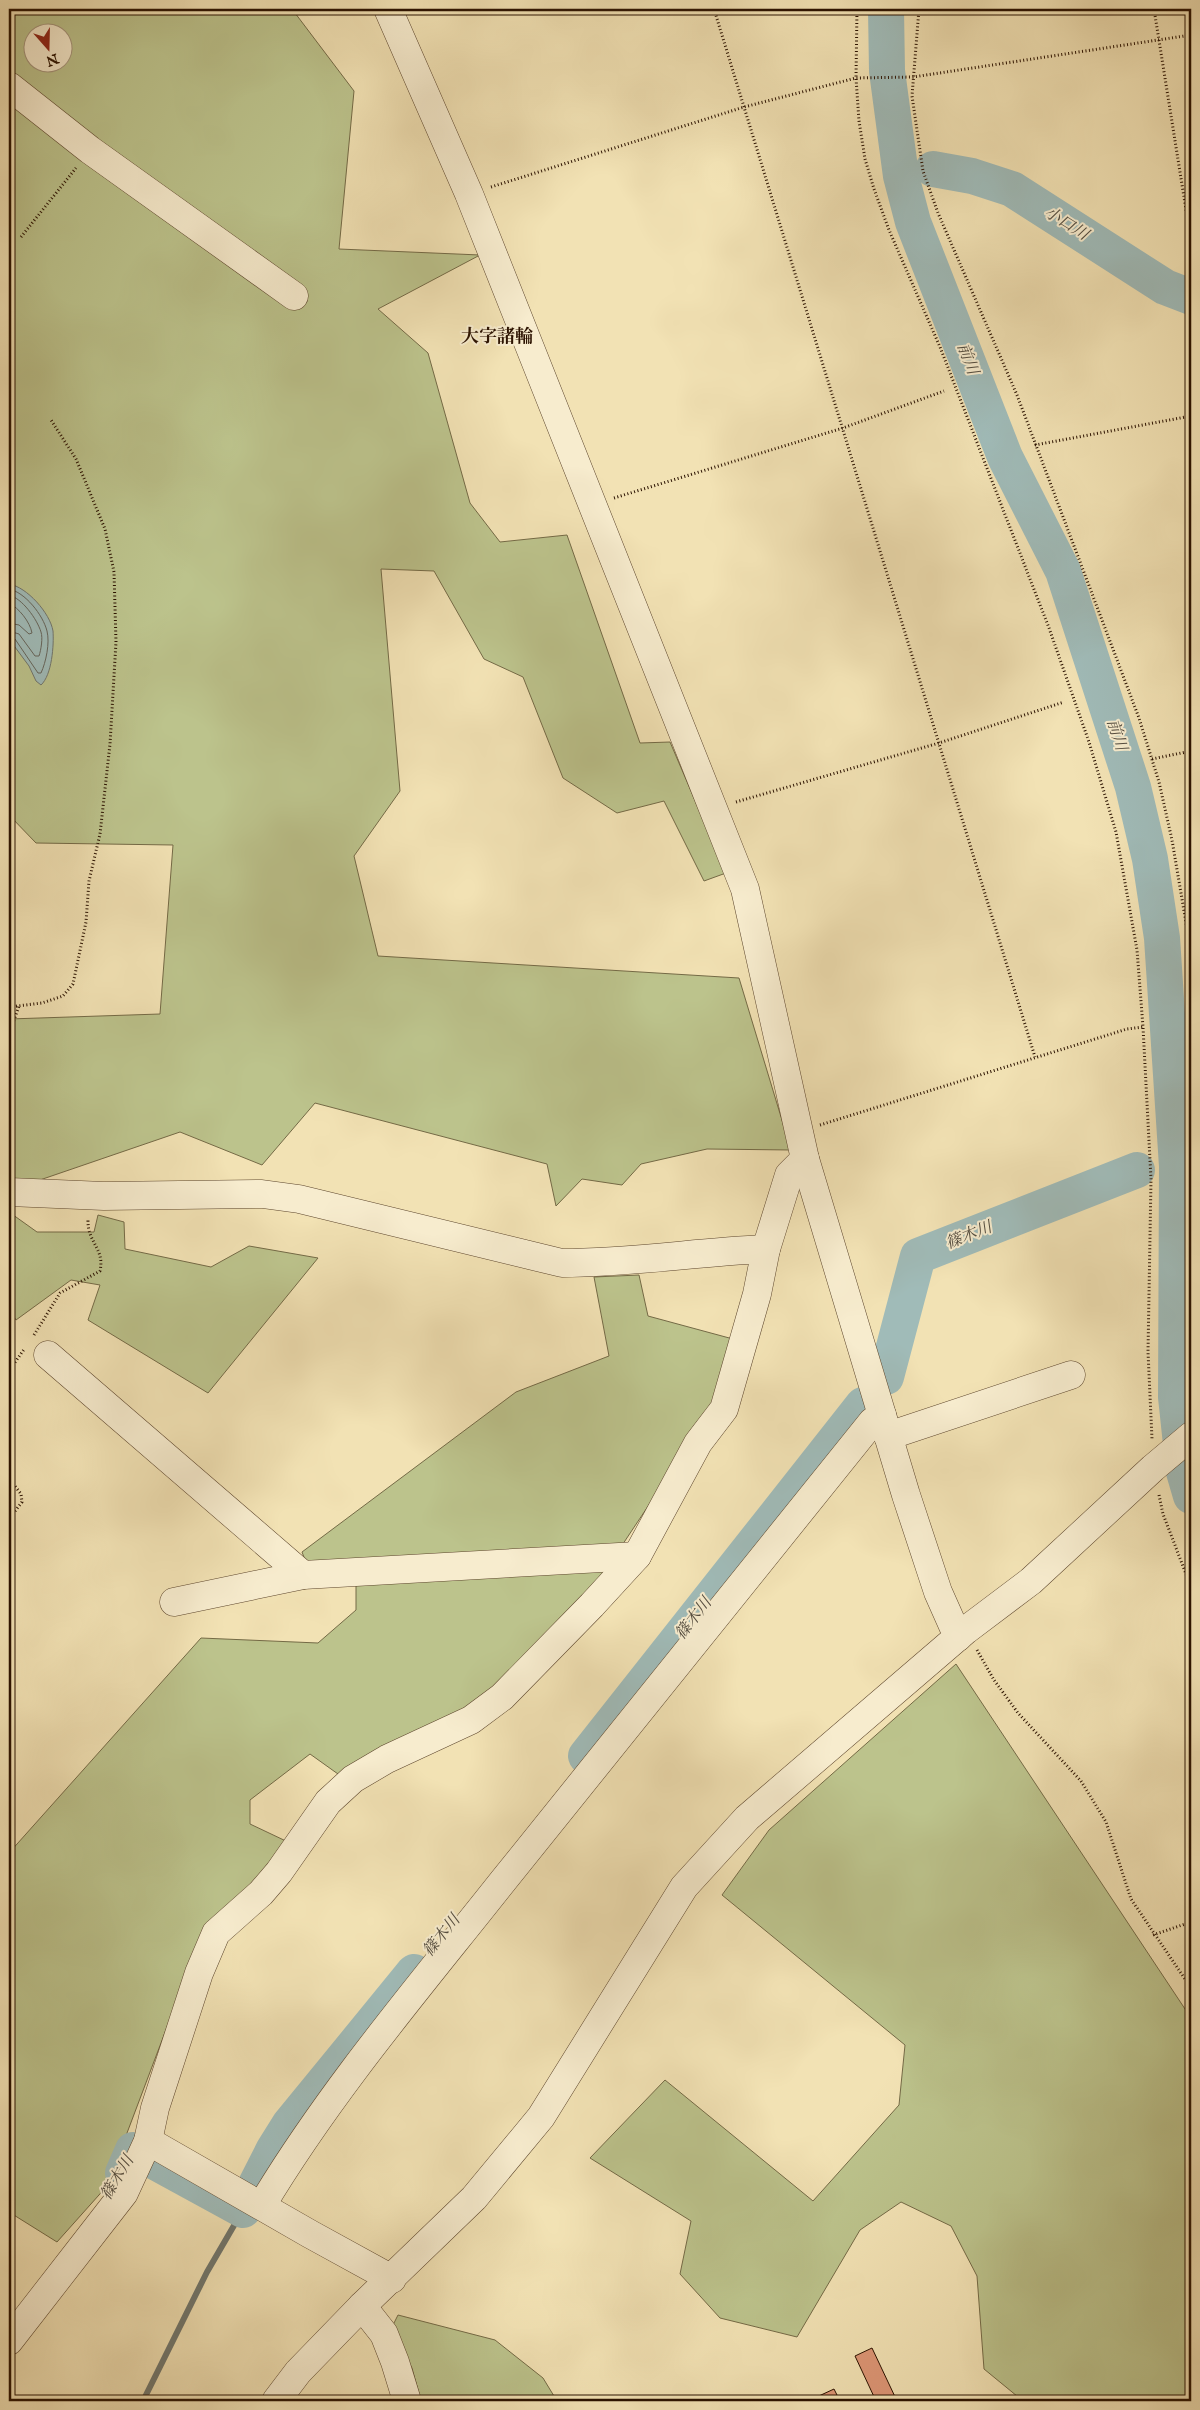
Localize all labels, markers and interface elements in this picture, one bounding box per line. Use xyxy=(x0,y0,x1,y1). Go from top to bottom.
north arrow xyxy=(22,22,72,72)
text: N xyxy=(43,48,62,70)
water label: 小口川 xyxy=(1040,203,1093,246)
district label: 大字諸輪 xyxy=(461,326,533,349)
water label: 前川 xyxy=(952,340,983,379)
water label: 前川 xyxy=(1102,717,1131,755)
water label: 篠木川 xyxy=(943,1217,997,1254)
water label: 篠木川 xyxy=(671,1592,718,1644)
water label: 篠木川 xyxy=(419,1910,466,1961)
water label: 篠木川 xyxy=(97,2151,140,2204)

